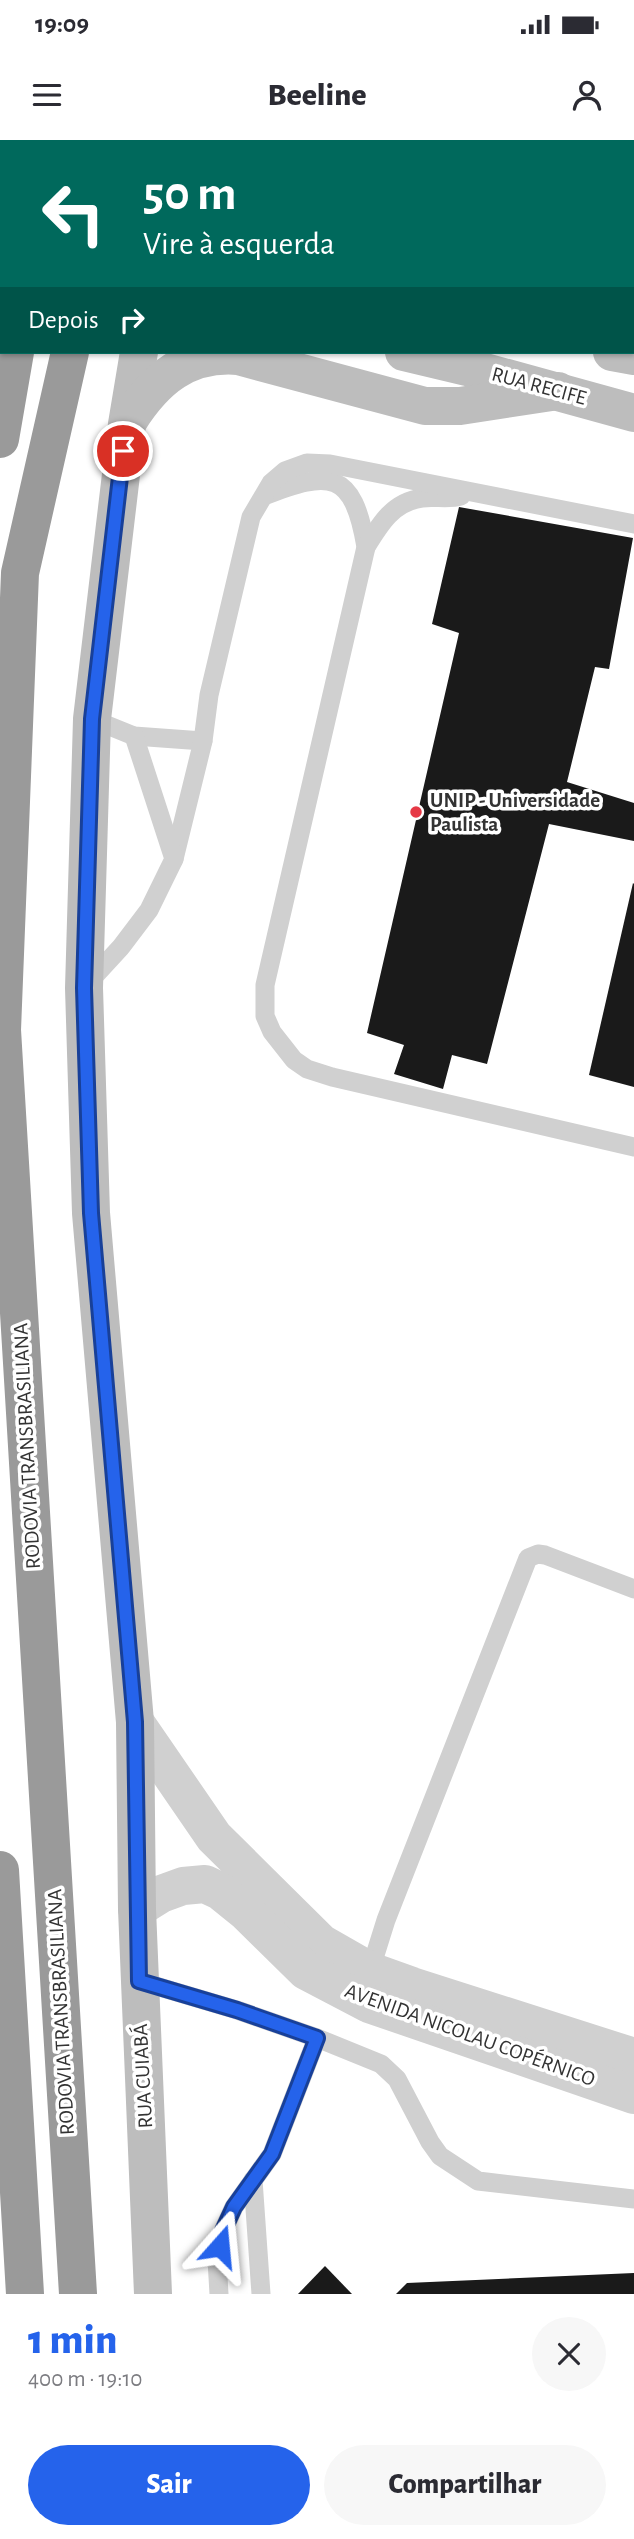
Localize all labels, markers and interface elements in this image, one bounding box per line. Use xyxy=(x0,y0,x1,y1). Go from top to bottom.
text: 19:09 xyxy=(35,11,89,37)
icon: menu xyxy=(28,76,66,114)
icon: person xyxy=(568,76,606,114)
text: Beeline xyxy=(267,79,367,111)
icon: left xyxy=(28,168,119,259)
text: 50 m xyxy=(143,170,237,219)
text: Vire à esquerda xyxy=(143,228,335,260)
icon: right xyxy=(113,301,151,339)
text: Depois xyxy=(28,307,99,333)
street label: RUA RECIFE xyxy=(490,363,588,409)
pin xyxy=(93,421,153,481)
icon: arrive xyxy=(104,432,142,470)
place label: UNIP - Universidade Paulista xyxy=(430,790,600,835)
marker: UNIP - Universidade Paulista xyxy=(408,804,424,820)
street label: RODOVIA TRANSBRASILIANA xyxy=(10,1322,44,1570)
street label: RODOVIA TRANSBRASILIANA xyxy=(44,1888,78,2136)
street label: AVENIDA NICOLAU COPÉRNICO xyxy=(342,1978,598,2090)
street label: RUA CUIABÁ xyxy=(128,2023,156,2129)
position arrow xyxy=(183,2209,257,2283)
button: close xyxy=(532,2317,606,2391)
text: 1 min xyxy=(28,2319,117,2361)
text: 400 m · 19:10 xyxy=(28,2368,142,2391)
button: Sair xyxy=(28,2445,310,2525)
button: Compartilhar xyxy=(324,2445,606,2525)

